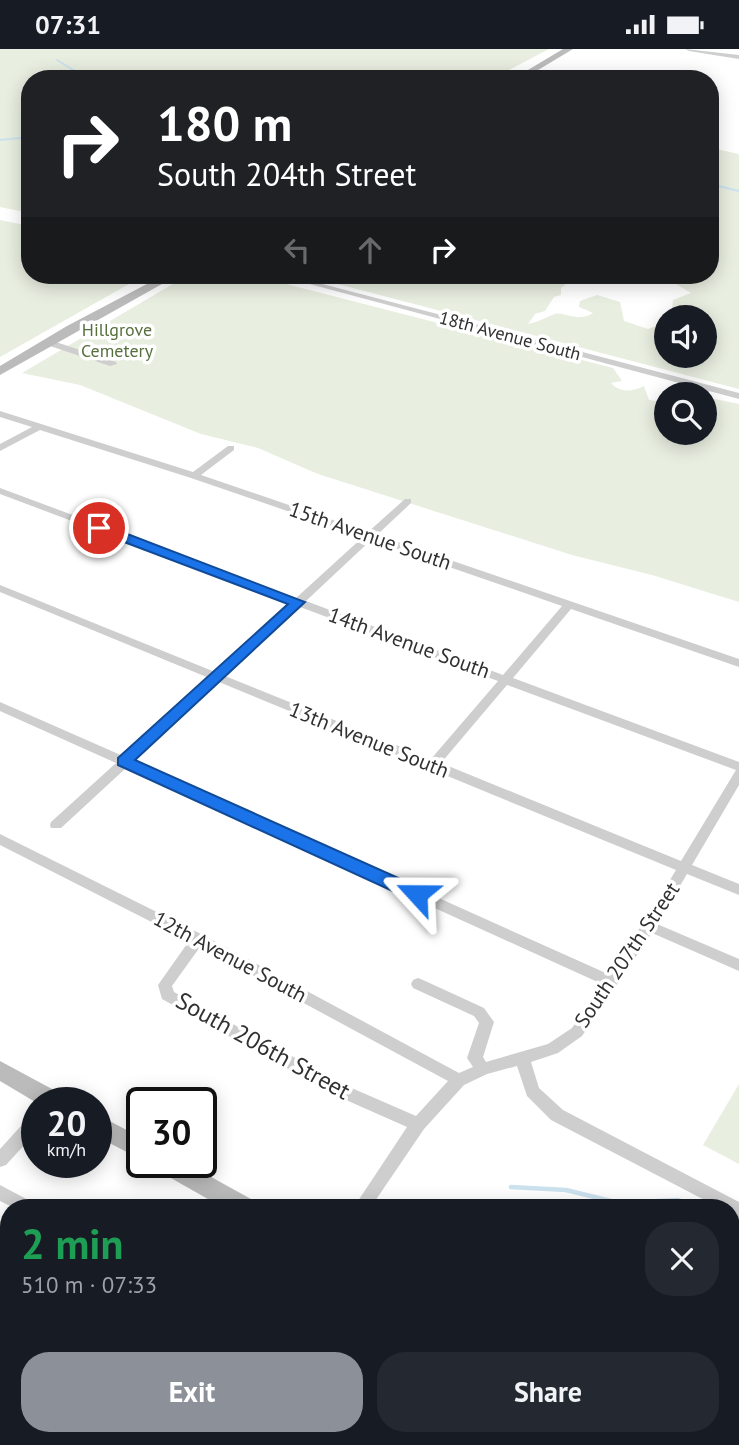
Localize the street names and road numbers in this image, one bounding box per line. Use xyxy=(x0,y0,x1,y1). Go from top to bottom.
street label: 18th Avenue South xyxy=(437,306,583,365)
street label: 15th Avenue South xyxy=(285,495,455,576)
street label: 14th Avenue South xyxy=(325,601,494,684)
street label: 13th Avenue South xyxy=(285,695,453,784)
street label: South 207th Street xyxy=(568,877,685,1033)
street label: 12th Avenue South xyxy=(149,905,312,1008)
street label: South 206th Street xyxy=(171,985,356,1106)

